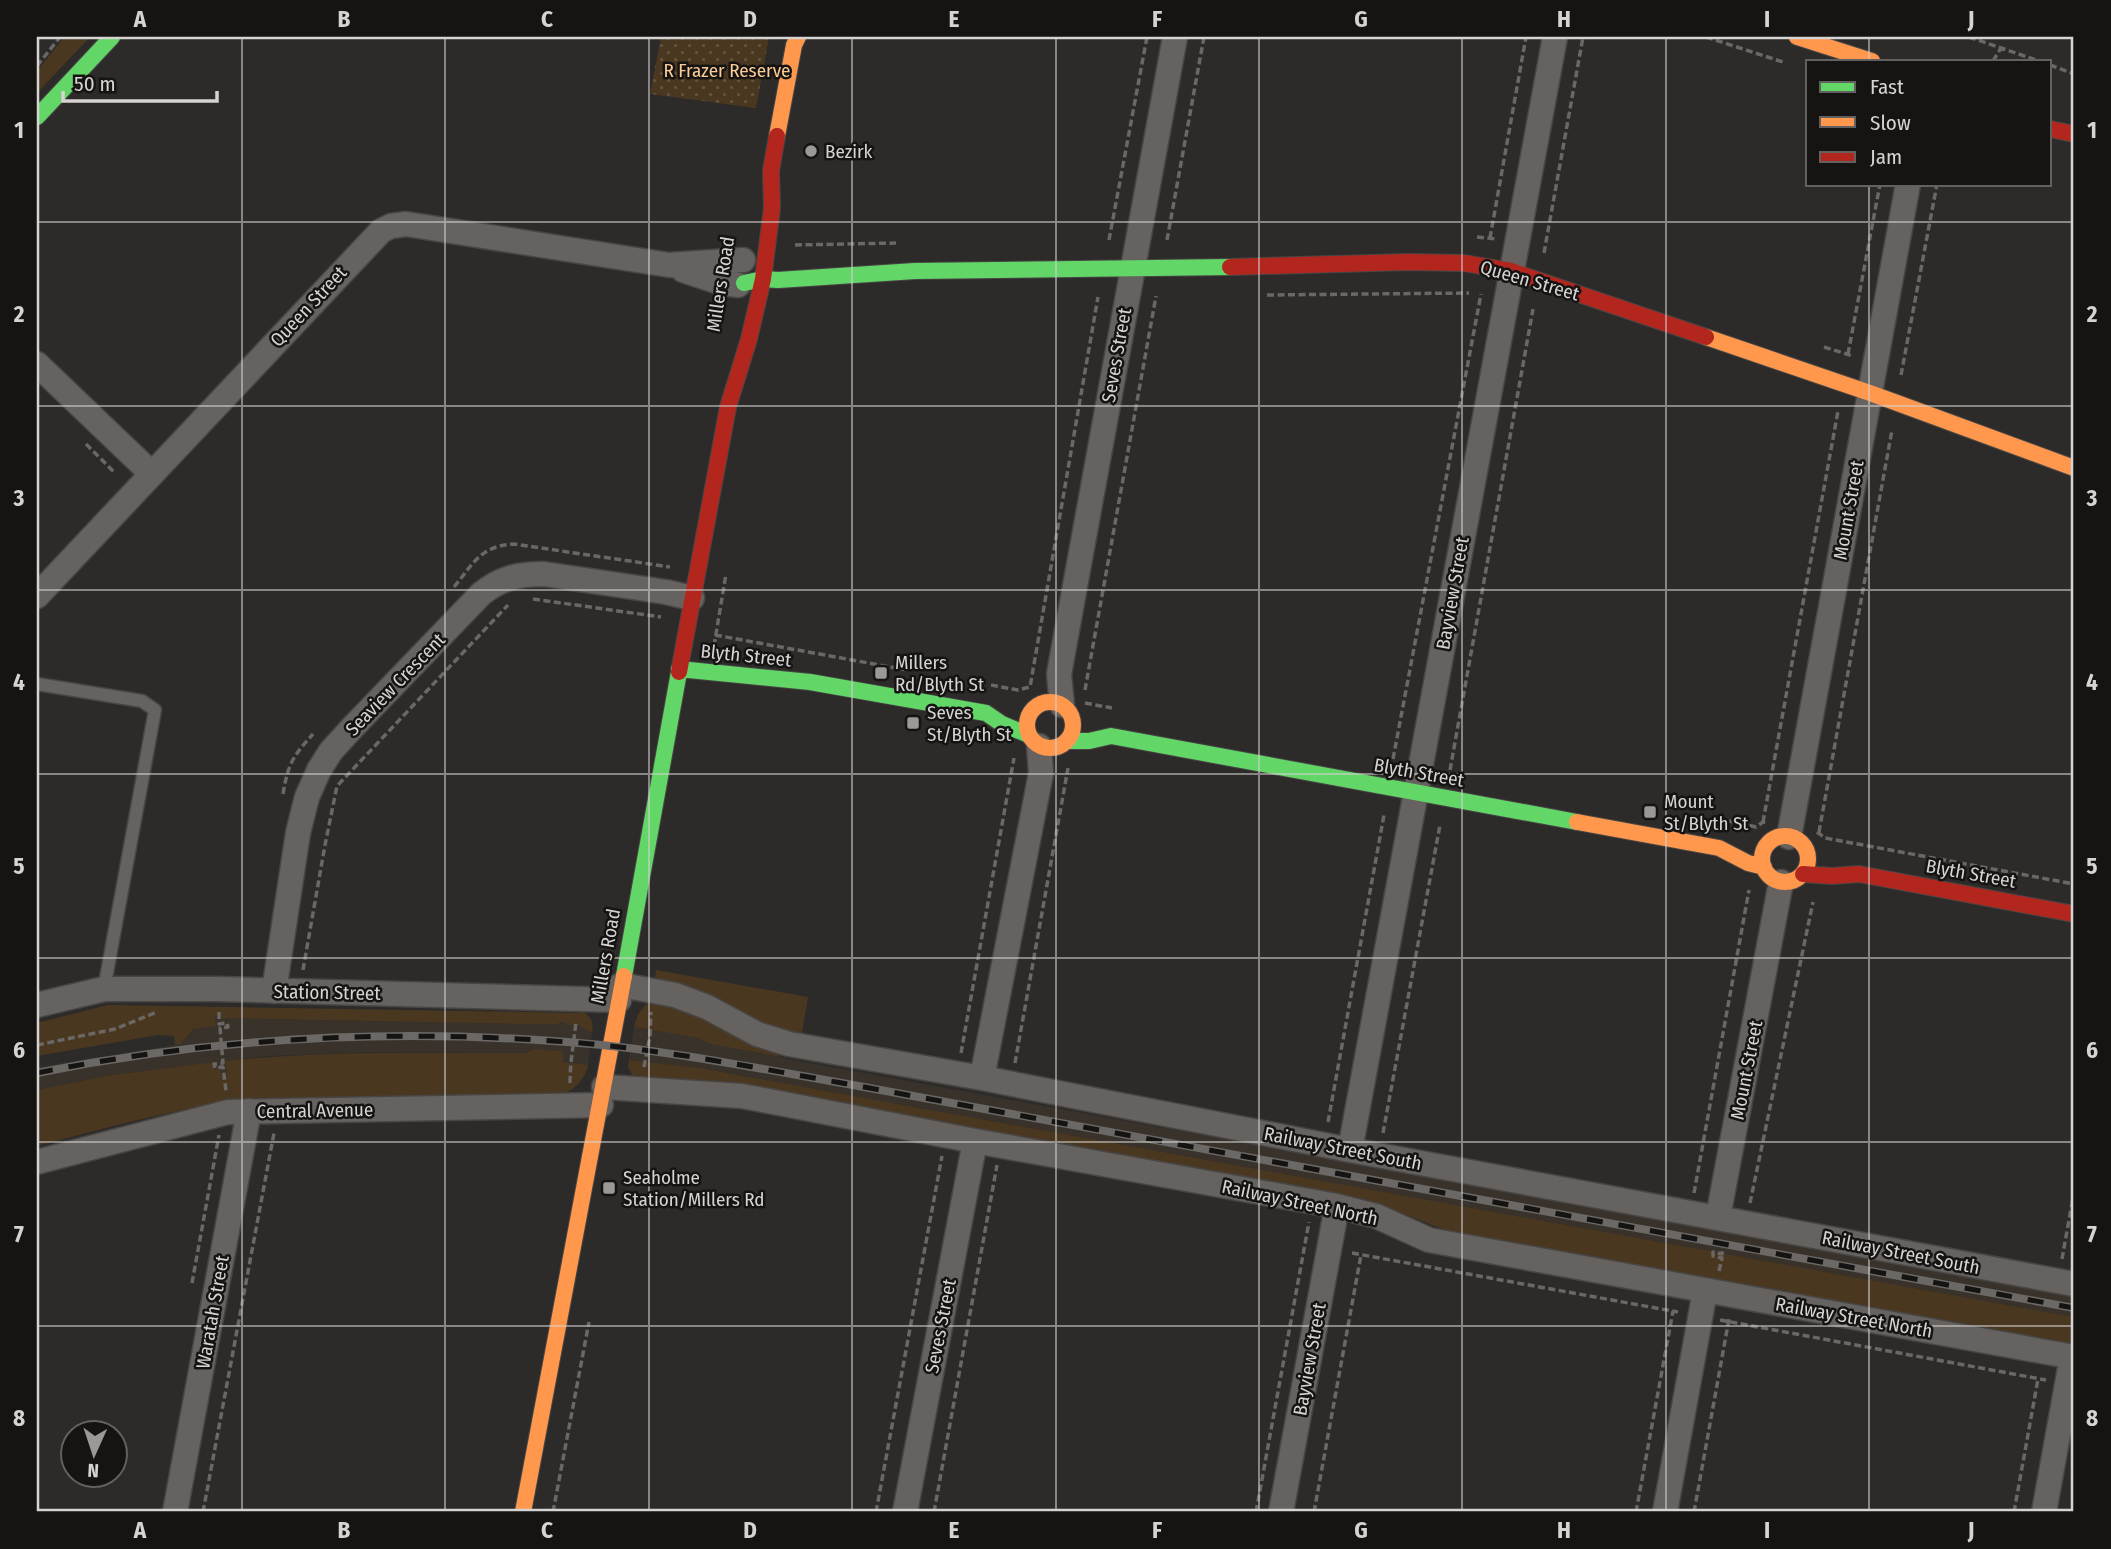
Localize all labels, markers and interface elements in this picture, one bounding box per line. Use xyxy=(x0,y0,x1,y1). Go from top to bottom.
text: A xyxy=(133,5,147,33)
text: B xyxy=(338,5,351,33)
text: C xyxy=(541,5,553,33)
text: D xyxy=(743,5,757,33)
text: E xyxy=(949,5,960,33)
text: F xyxy=(1152,5,1162,33)
text: G xyxy=(1354,5,1368,33)
text: H xyxy=(1557,5,1571,33)
text: I xyxy=(1764,5,1770,33)
text: J xyxy=(1967,5,1974,33)
park label: R Frazer Reserve xyxy=(663,59,791,82)
scale bar xyxy=(63,60,217,104)
legend xyxy=(1806,60,2052,186)
text: 50 m xyxy=(74,71,116,97)
text: Fast xyxy=(1870,74,1904,100)
text: Slow xyxy=(1870,110,1911,136)
text: 1 xyxy=(14,116,24,144)
text: 1 xyxy=(2087,116,2097,144)
place label: Bezirk xyxy=(825,140,873,163)
marker: Bezirk xyxy=(803,143,819,159)
text: Jam xyxy=(1870,144,1902,170)
street label: Millers Road xyxy=(702,235,739,333)
street label: Queen Street xyxy=(1478,255,1583,306)
street label: Queen Street xyxy=(265,261,352,351)
text: 2 xyxy=(13,300,25,328)
text: 2 xyxy=(2086,300,2098,328)
street label: Seves Street xyxy=(1097,305,1136,404)
street label: Mount Street xyxy=(1828,458,1869,562)
text: 3 xyxy=(13,484,25,512)
text: 3 xyxy=(2086,484,2098,512)
street label: Bayview Street xyxy=(1431,534,1474,651)
street label: Seaview Crescent xyxy=(341,628,451,740)
street label: Blyth Street xyxy=(699,639,793,672)
place label: Millers Rd/Blyth St xyxy=(895,651,985,696)
marker: Millers Rd/Blyth St xyxy=(873,665,889,681)
text: 4 xyxy=(13,668,25,696)
text: 4 xyxy=(2086,668,2098,696)
place label: Seves St/Blyth St xyxy=(927,701,1012,746)
marker: Seves St/Blyth St xyxy=(905,715,921,731)
street label: Blyth Street xyxy=(1372,753,1467,792)
place label: Mount St/Blyth St xyxy=(1664,790,1749,835)
marker: Mount St/Blyth St xyxy=(1642,804,1658,820)
text: 5 xyxy=(13,852,25,880)
text: 5 xyxy=(2086,852,2098,880)
street label: Blyth Street xyxy=(1924,854,2019,893)
street label: Millers Road xyxy=(586,907,625,1005)
street label: Station Street xyxy=(273,980,381,1005)
street label: Mount Street xyxy=(1726,1018,1768,1122)
text: 6 xyxy=(13,1036,25,1064)
text: 6 xyxy=(2086,1036,2098,1064)
street label: Central Avenue xyxy=(257,1098,374,1123)
street label: Railway Street South xyxy=(1262,1122,1424,1175)
place label: Seaholme Station/Millers Rd xyxy=(623,1166,765,1211)
street label: Railway Street North xyxy=(1220,1175,1380,1230)
marker: Seaholme Station/Millers Rd xyxy=(601,1180,617,1196)
text: 7 xyxy=(14,1220,24,1248)
text: 7 xyxy=(2087,1220,2097,1248)
street label: Railway Street South xyxy=(1820,1226,1982,1279)
street label: Waratah Street xyxy=(191,1253,234,1371)
street label: Seves Street xyxy=(920,1276,961,1375)
street label: Railway Street North xyxy=(1774,1292,1934,1343)
street label: Bayview Street xyxy=(1288,1300,1331,1417)
text: 8 xyxy=(13,1404,25,1432)
text: 8 xyxy=(2086,1404,2098,1432)
north arrow xyxy=(60,1420,130,1490)
text: N xyxy=(87,1459,99,1482)
text: A xyxy=(133,1516,147,1544)
text: B xyxy=(338,1516,351,1544)
text: C xyxy=(541,1516,553,1544)
text: D xyxy=(743,1516,757,1544)
text: E xyxy=(949,1516,960,1544)
text: F xyxy=(1152,1516,1162,1544)
text: G xyxy=(1354,1516,1368,1544)
text: H xyxy=(1557,1516,1571,1544)
text: I xyxy=(1764,1516,1770,1544)
text: J xyxy=(1967,1516,1974,1544)

